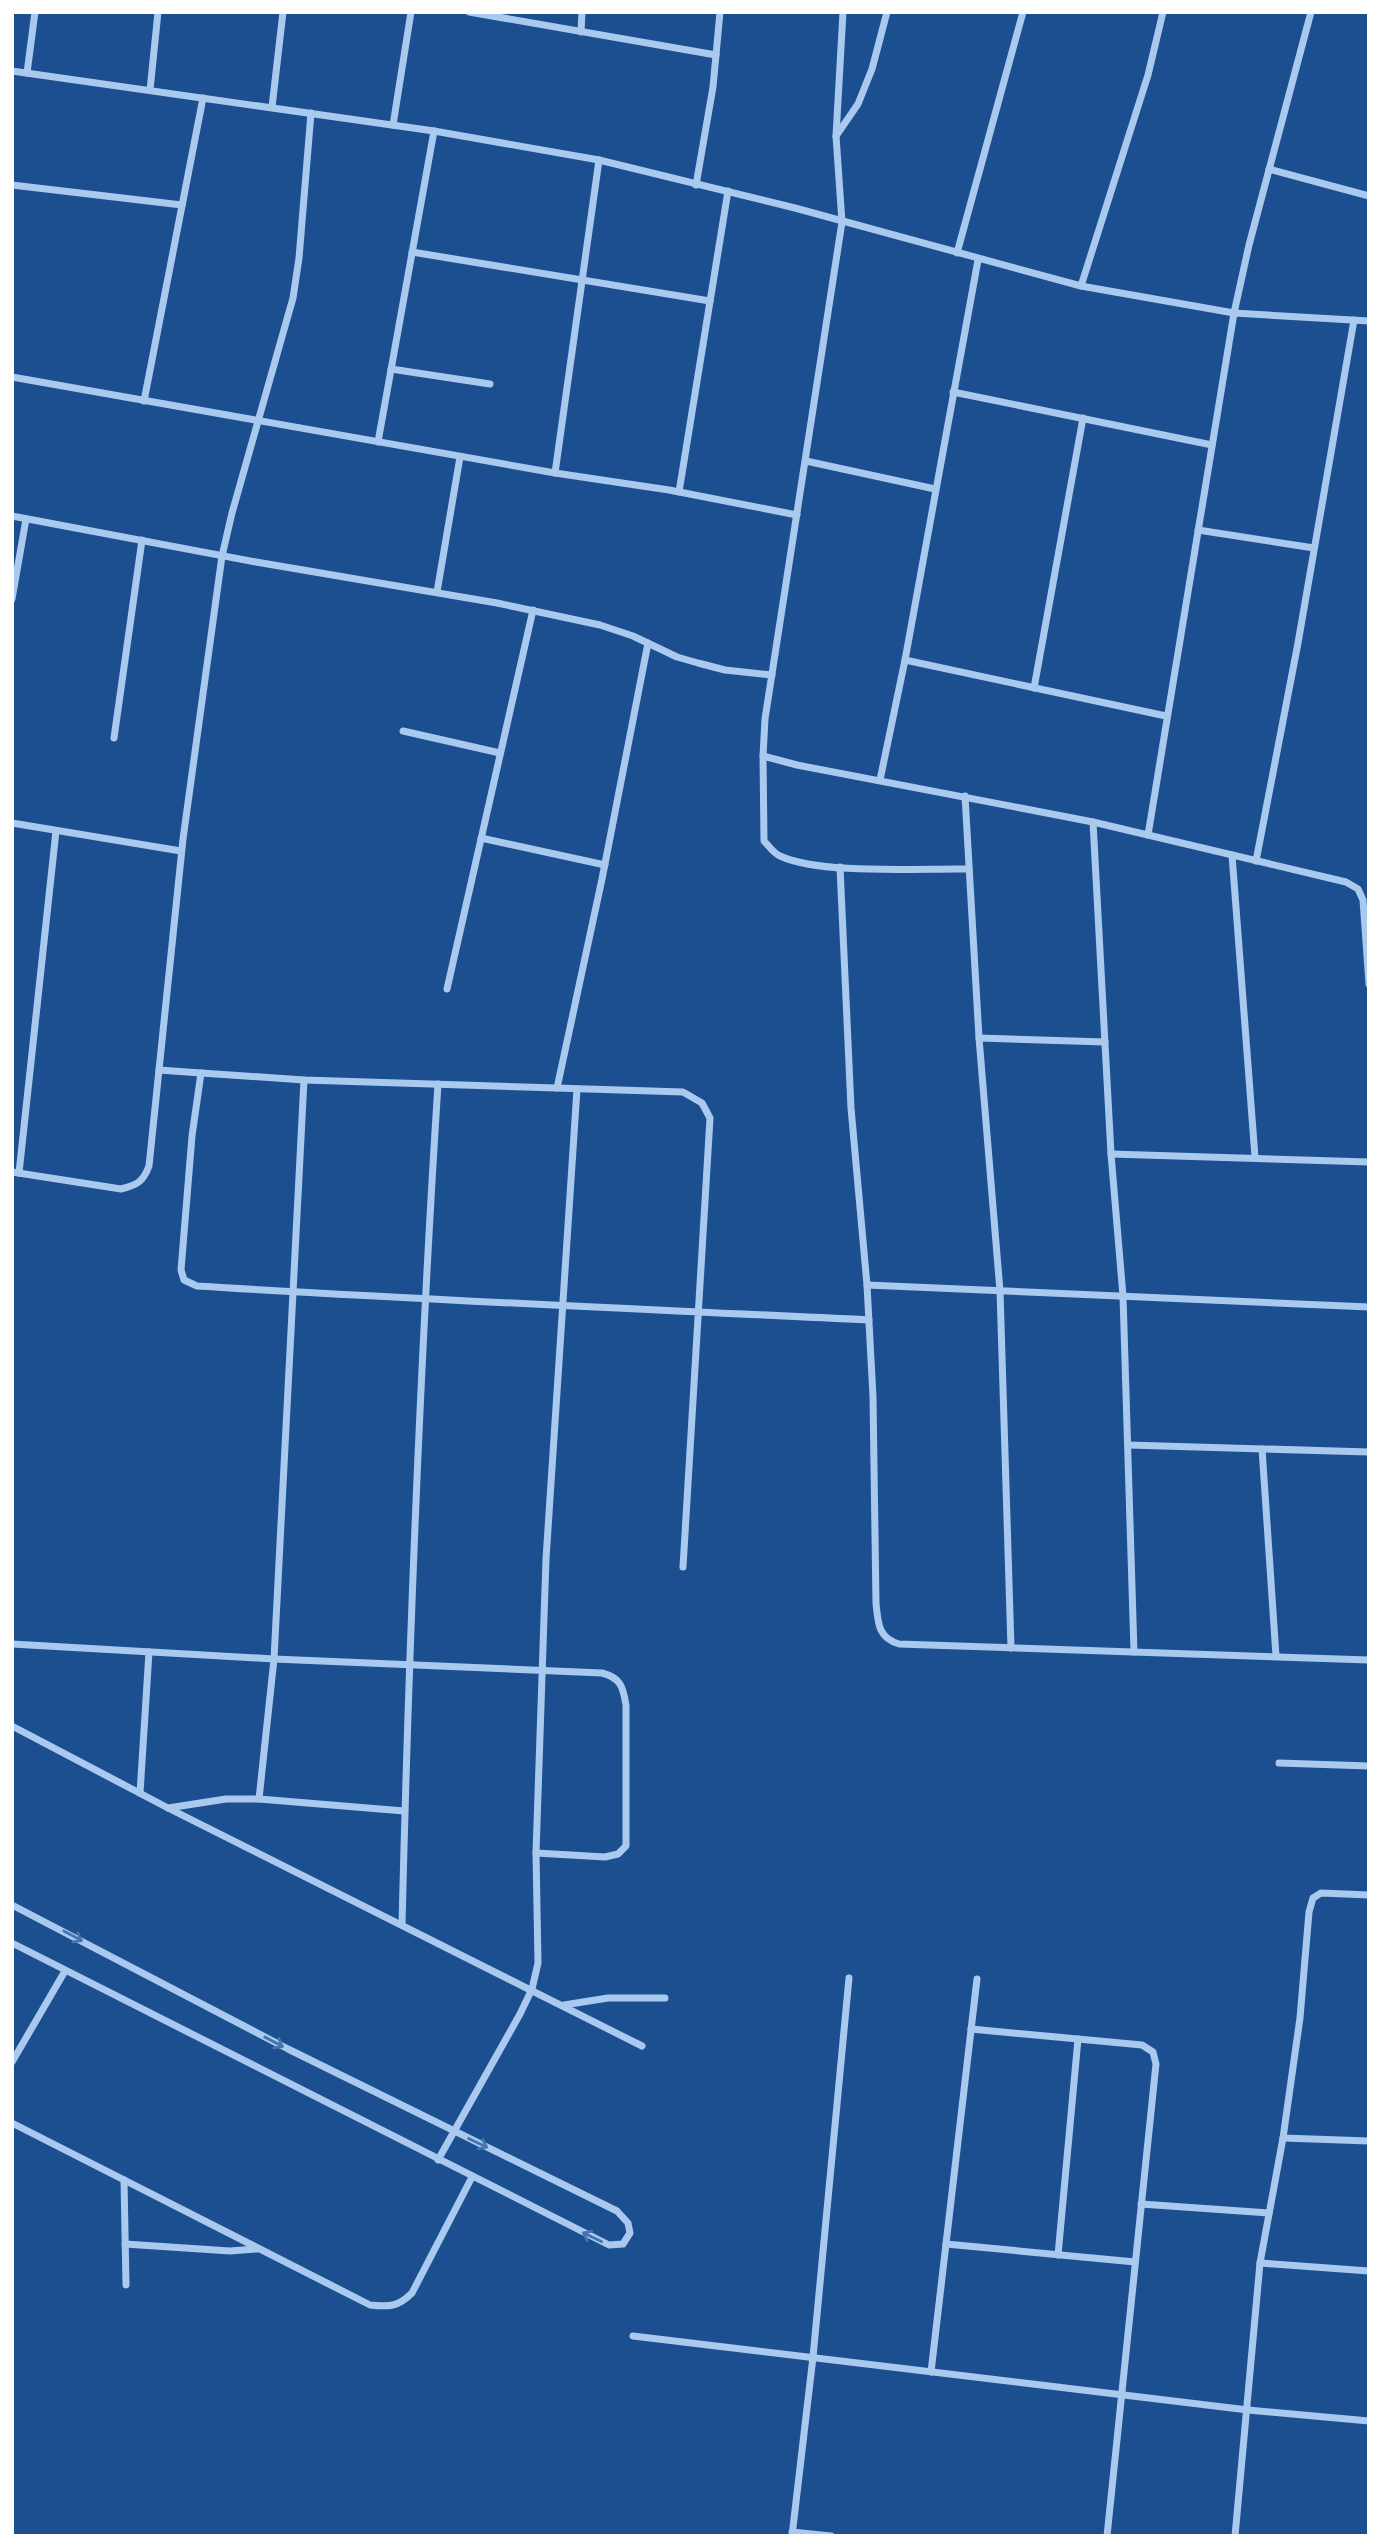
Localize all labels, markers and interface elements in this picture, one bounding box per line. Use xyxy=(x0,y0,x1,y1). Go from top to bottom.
one-way arrow xyxy=(62,1930,83,1944)
one-way arrow xyxy=(263,2035,284,2049)
one-way arrow xyxy=(467,2136,488,2150)
one-way arrow xyxy=(582,2229,603,2243)

